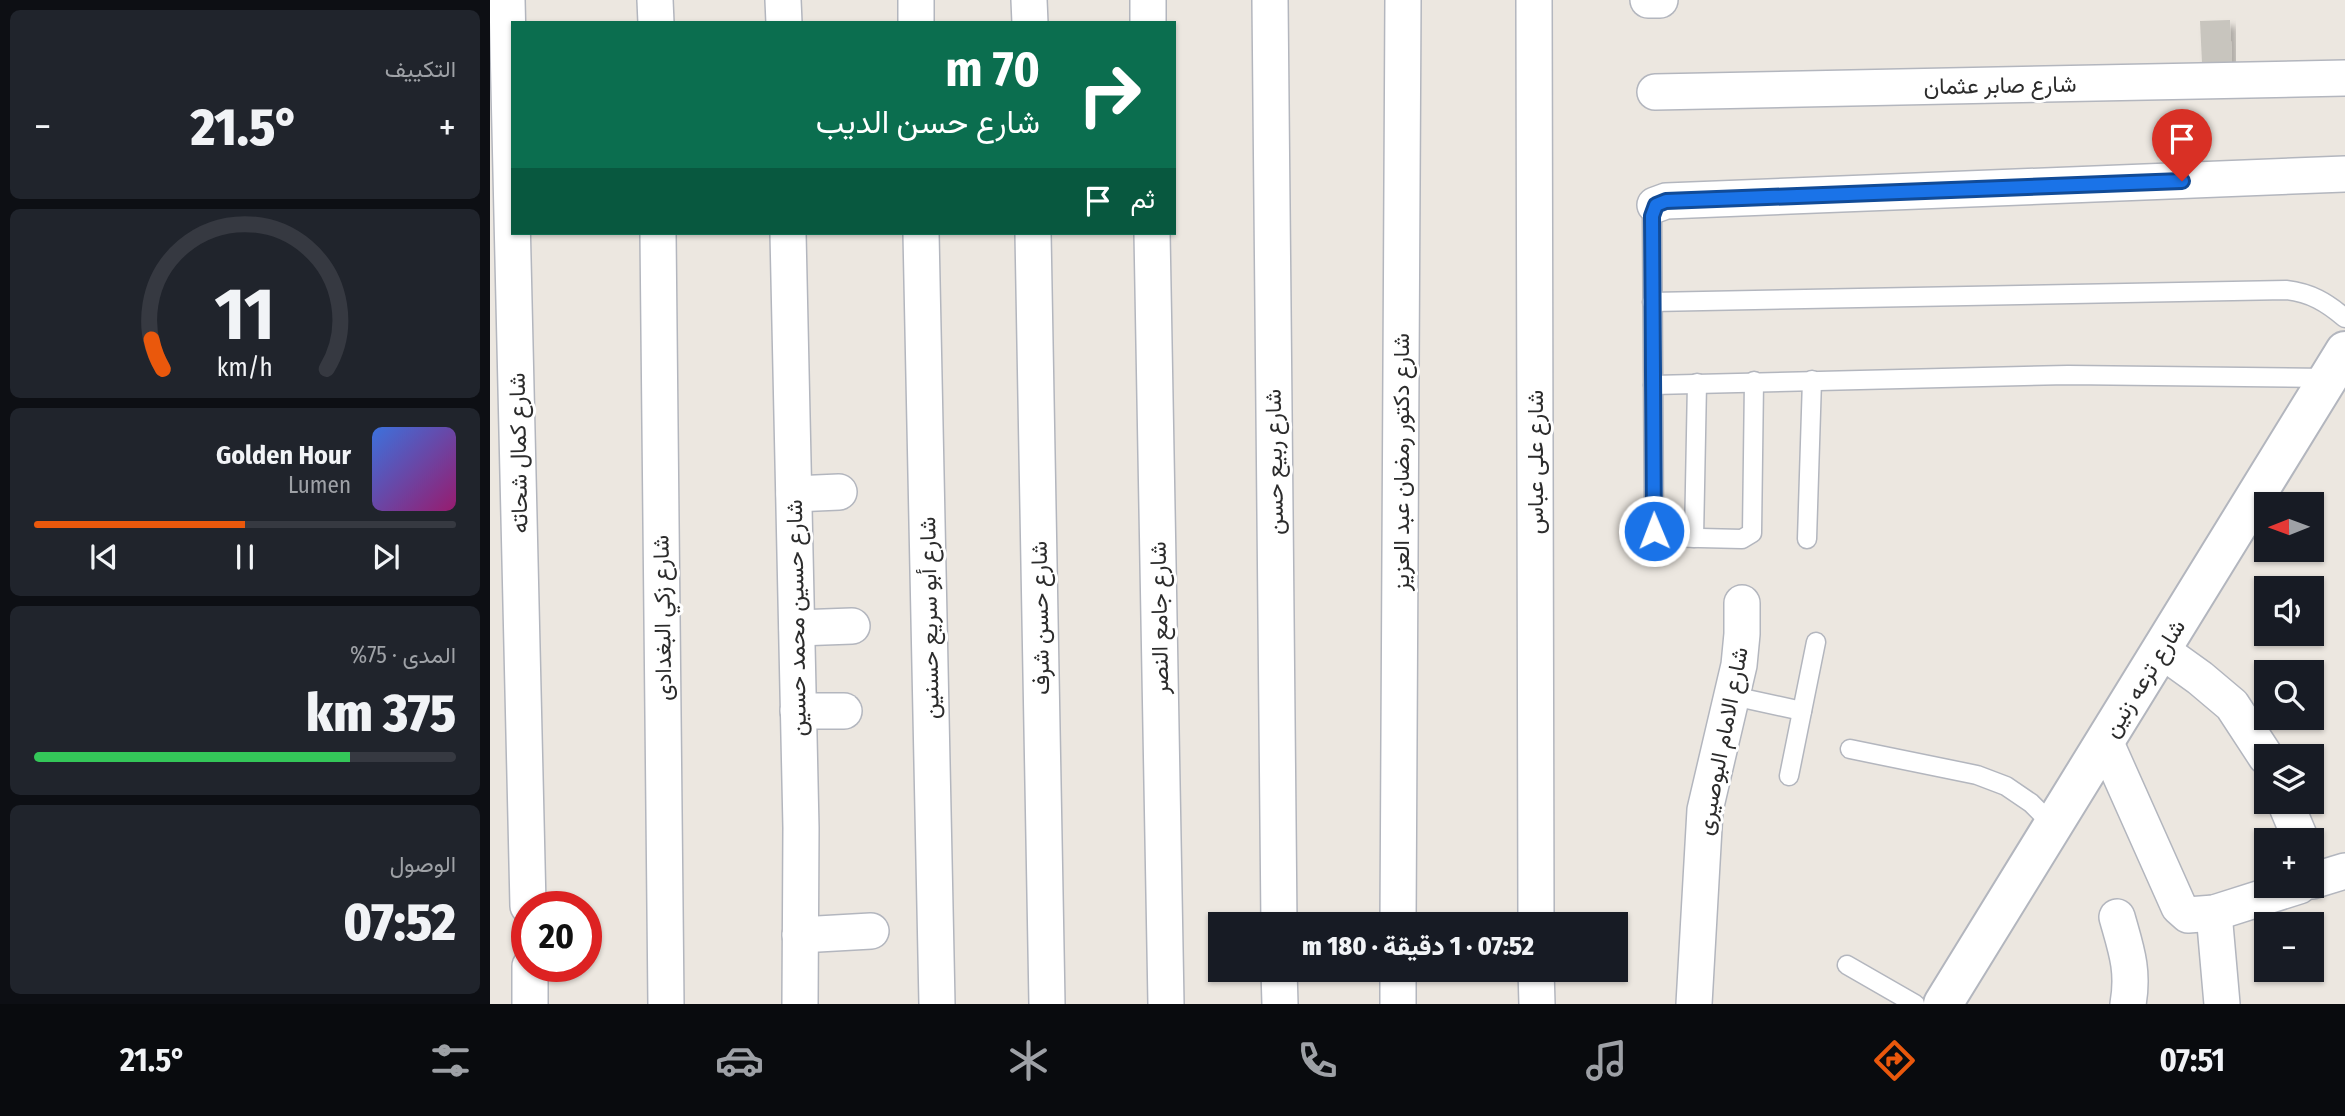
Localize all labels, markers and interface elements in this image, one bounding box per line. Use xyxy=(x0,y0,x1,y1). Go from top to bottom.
text: 70 m xyxy=(945,40,1040,99)
icon: right xyxy=(1064,49,1155,140)
text: التكييف xyxy=(385,55,456,83)
street label: شارع صابر عثمان xyxy=(1923,70,2077,102)
text: 21.5° xyxy=(191,96,299,159)
text: شارع حسن الديب xyxy=(816,103,1040,141)
text: − xyxy=(34,104,51,150)
text: + xyxy=(439,104,456,150)
pin xyxy=(2152,109,2212,181)
icon: arrive xyxy=(2163,120,2201,158)
icon: arrive xyxy=(1079,182,1117,220)
text: ثم xyxy=(1131,184,1155,215)
text: 11 xyxy=(215,272,275,359)
street label: شارع دكتور رمضان عبد العزيز xyxy=(1387,333,1417,592)
text: km/h xyxy=(217,353,273,383)
street label: شارع كمال شحاته xyxy=(503,372,535,534)
street label: شارع ربيع حسن xyxy=(1259,389,1291,535)
street label: شارع على عباس xyxy=(1521,390,1551,534)
text: Golden Hour xyxy=(216,440,351,471)
text: Lumen xyxy=(288,471,351,499)
north arrow xyxy=(2254,492,2324,562)
map controls xyxy=(2254,492,2324,982)
position arrow xyxy=(1617,494,1691,568)
street label: شارع حسين محمد حسين xyxy=(780,499,814,737)
street label: شارع أبو سريع حسنين xyxy=(913,517,947,719)
street label: شارع زكي البغدادى xyxy=(647,535,682,701)
icon: previous xyxy=(85,538,123,576)
icon: pause xyxy=(226,538,264,576)
icon: next xyxy=(367,538,405,576)
street label: شارع حسن شرف xyxy=(1025,541,1057,695)
street label: شارع جامع النصر xyxy=(1144,541,1176,696)
button: sound xyxy=(2254,576,2324,646)
street label: شارع ترعه زنين xyxy=(2097,614,2193,743)
text: المدى · 75% xyxy=(350,641,456,669)
street label: شارع الامام البوصيرى xyxy=(1690,645,1756,838)
button: search xyxy=(2254,660,2324,730)
text: 375 km xyxy=(306,682,456,745)
button: layers xyxy=(2254,744,2324,814)
button: + xyxy=(2254,828,2324,898)
text: الوصول xyxy=(390,850,456,878)
text: 07:52 xyxy=(343,891,456,954)
speed limit sign: 20 xyxy=(511,891,602,982)
button: − xyxy=(2254,912,2324,982)
text: 07:52 · 1 دقيقة · 180 m xyxy=(1302,931,1534,962)
icon: filters xyxy=(426,1036,475,1085)
icon: car xyxy=(715,1036,764,1085)
icon: climate xyxy=(1004,1036,1053,1085)
icon: phone xyxy=(1293,1036,1342,1085)
icon: music xyxy=(1582,1036,1631,1085)
icon: directions xyxy=(1870,1036,1919,1085)
text: 21.5° xyxy=(120,1041,186,1079)
text: 07:51 xyxy=(2159,1041,2225,1079)

